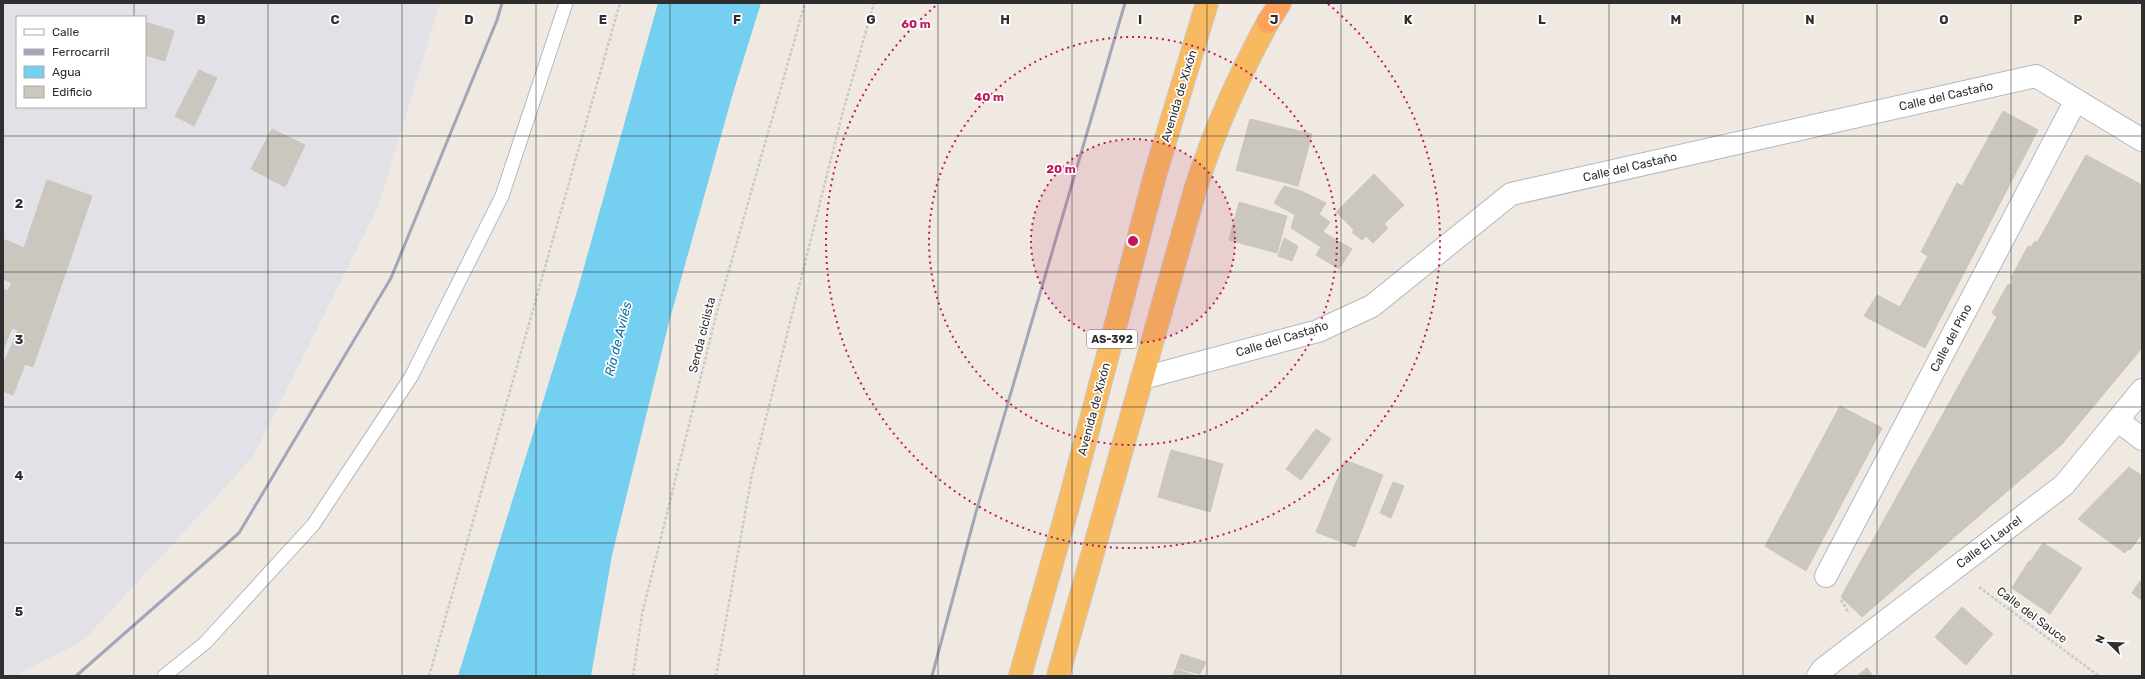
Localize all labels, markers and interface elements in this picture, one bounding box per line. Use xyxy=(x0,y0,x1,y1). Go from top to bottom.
text: B xyxy=(196,12,206,27)
text: C xyxy=(330,12,340,27)
text: D xyxy=(464,12,474,27)
text: E xyxy=(599,12,607,27)
text: F xyxy=(733,12,741,27)
text: G xyxy=(866,12,876,27)
text: H xyxy=(1000,12,1010,27)
text: I xyxy=(1138,12,1142,27)
text: J xyxy=(1270,12,1278,27)
text: K xyxy=(1404,12,1413,27)
text: L xyxy=(1538,12,1546,27)
text: M xyxy=(1671,12,1681,27)
text: N xyxy=(1805,12,1815,27)
text: O xyxy=(1939,12,1949,27)
text: P xyxy=(2074,12,2083,27)
legend xyxy=(16,16,146,108)
text: 60 m xyxy=(901,17,931,31)
text: Calle xyxy=(52,25,79,39)
text: Ferrocarril xyxy=(52,45,110,59)
street label: Avenida de Xixón xyxy=(1158,48,1200,144)
text: Agua xyxy=(52,65,81,79)
street label: Calle del Castaño xyxy=(1898,78,1994,114)
text: Edificio xyxy=(52,85,92,99)
text: 40 m xyxy=(974,90,1004,104)
street label: Calle del Castaño xyxy=(1582,149,1678,185)
text: 20 m xyxy=(1046,162,1076,176)
text: 2 xyxy=(15,196,23,211)
centre of rings xyxy=(1126,234,1140,248)
street label: Senda ciclista xyxy=(686,296,718,374)
water label: Ría de Avilés xyxy=(602,300,635,378)
street label: Calle del Pino xyxy=(1927,302,1975,374)
street label: Calle del Castaño xyxy=(1234,318,1330,360)
road number: AS-392 xyxy=(1087,330,1137,348)
text: 3 xyxy=(15,332,24,347)
street label: Avenida de Xixón xyxy=(1075,361,1113,457)
text: 4 xyxy=(15,468,24,483)
street label: Calle El Laurel xyxy=(1954,513,2024,571)
street label: Calle del Sauce xyxy=(1994,584,2070,646)
text: 5 xyxy=(15,604,23,619)
north arrow xyxy=(2089,623,2129,663)
text: N xyxy=(2093,633,2108,645)

